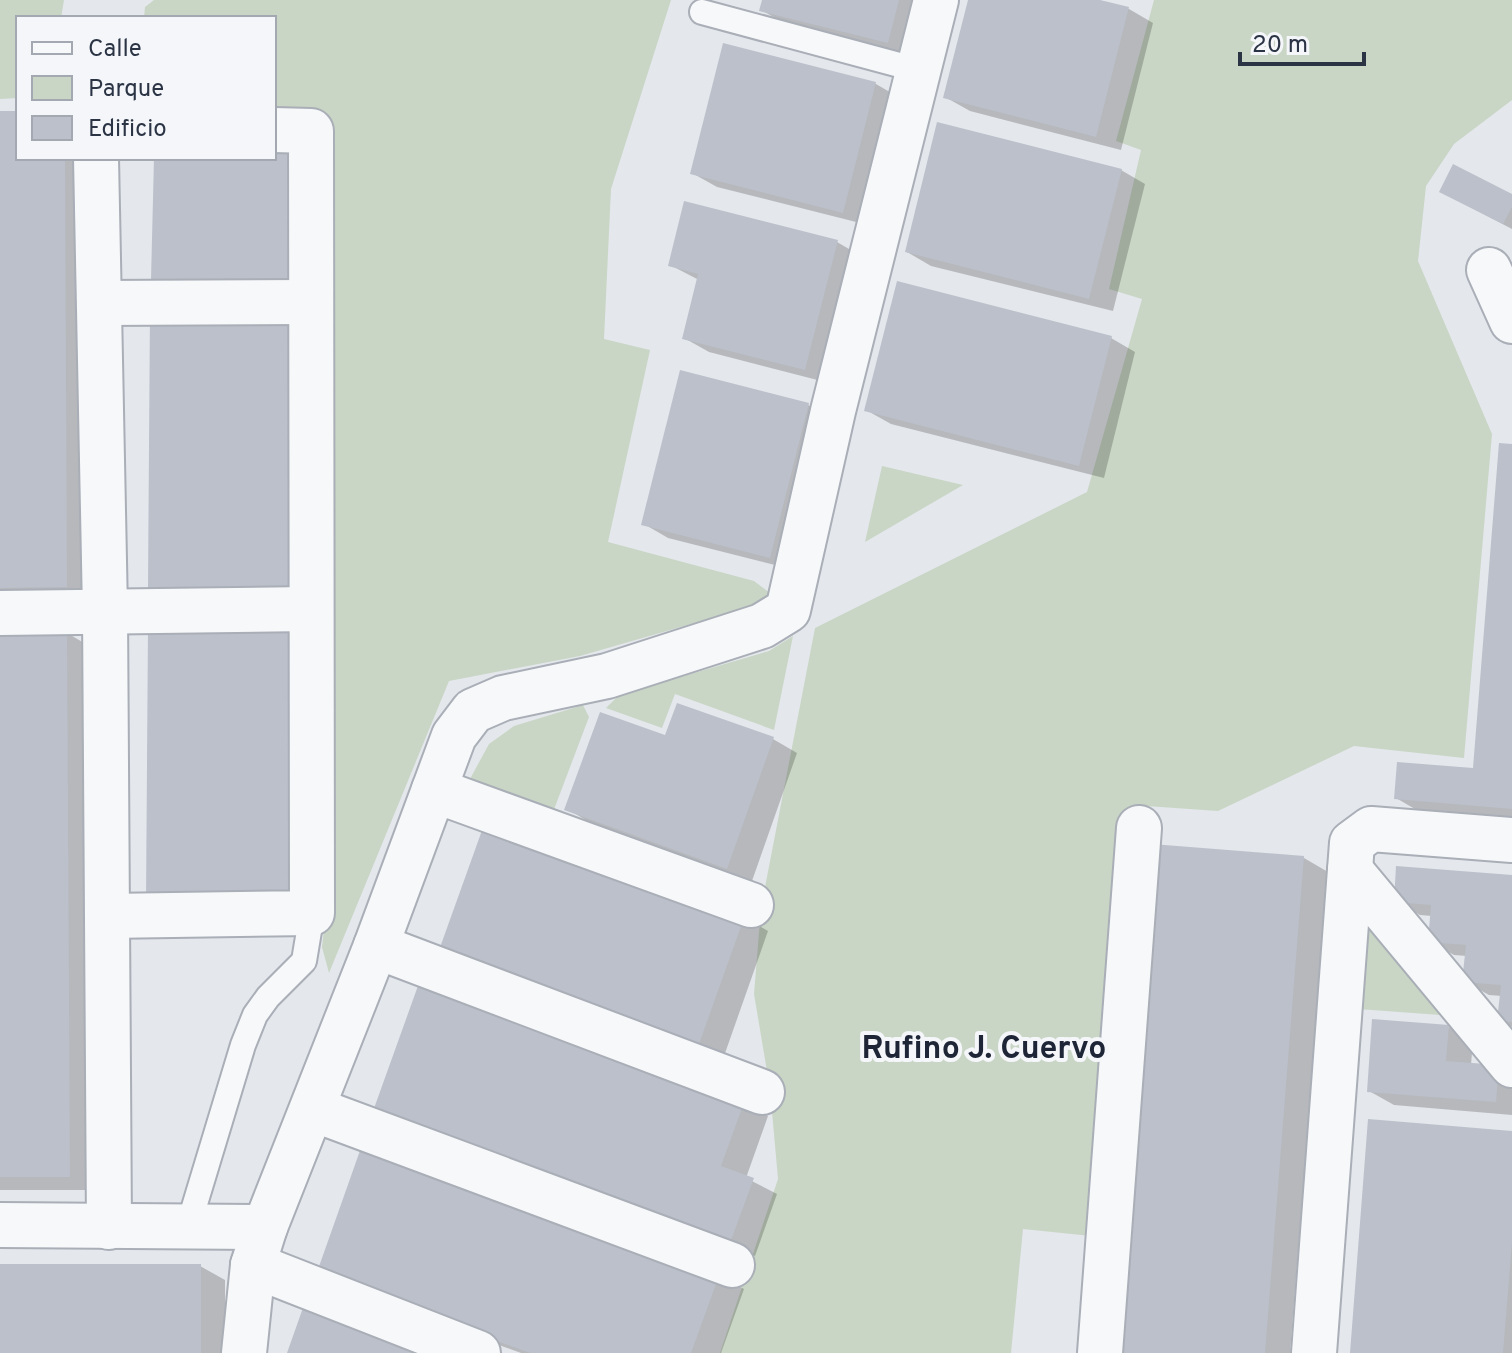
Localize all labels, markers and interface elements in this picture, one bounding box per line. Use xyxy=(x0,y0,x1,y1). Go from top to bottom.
legend xyxy=(16,16,276,160)
scale bar xyxy=(1240,16,1364,66)
text: 20 m xyxy=(1252,31,1308,61)
text: Calle xyxy=(88,35,142,65)
text: Parque xyxy=(88,75,164,105)
text: Edificio xyxy=(88,115,167,145)
district label: Rufino J. Cuervo xyxy=(862,1030,1107,1070)

